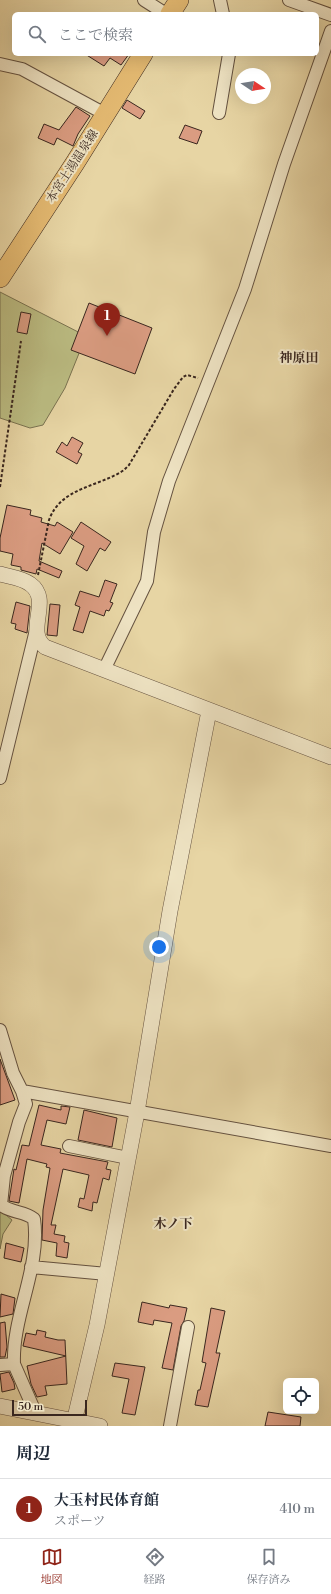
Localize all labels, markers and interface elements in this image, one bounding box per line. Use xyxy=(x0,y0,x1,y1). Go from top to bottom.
search box xyxy=(12,12,319,56)
icon: search xyxy=(26,23,48,45)
text: ここで検索 xyxy=(58,26,133,45)
north arrow xyxy=(235,68,271,104)
street label: 本宮土湯温泉線 xyxy=(43,127,102,206)
pin: 1 xyxy=(94,303,120,336)
district label: 神原田 xyxy=(279,350,319,366)
your location xyxy=(149,937,169,957)
district label: 木ノ下 xyxy=(153,1216,193,1232)
map controls xyxy=(283,1378,319,1414)
button: locate xyxy=(283,1378,319,1414)
scale bar xyxy=(12,1398,87,1417)
text: 50 m xyxy=(18,1400,43,1414)
text: 周辺 xyxy=(16,1443,50,1465)
text: 大玉村民体育館 xyxy=(54,1491,159,1510)
text: 1 xyxy=(26,1501,32,1517)
text: 410 m xyxy=(279,1501,315,1517)
text: スポーツ xyxy=(54,1513,105,1529)
tab: 地図 xyxy=(41,1546,63,1587)
tab: 経路 xyxy=(144,1546,166,1587)
tab: 保存済み xyxy=(247,1546,291,1587)

